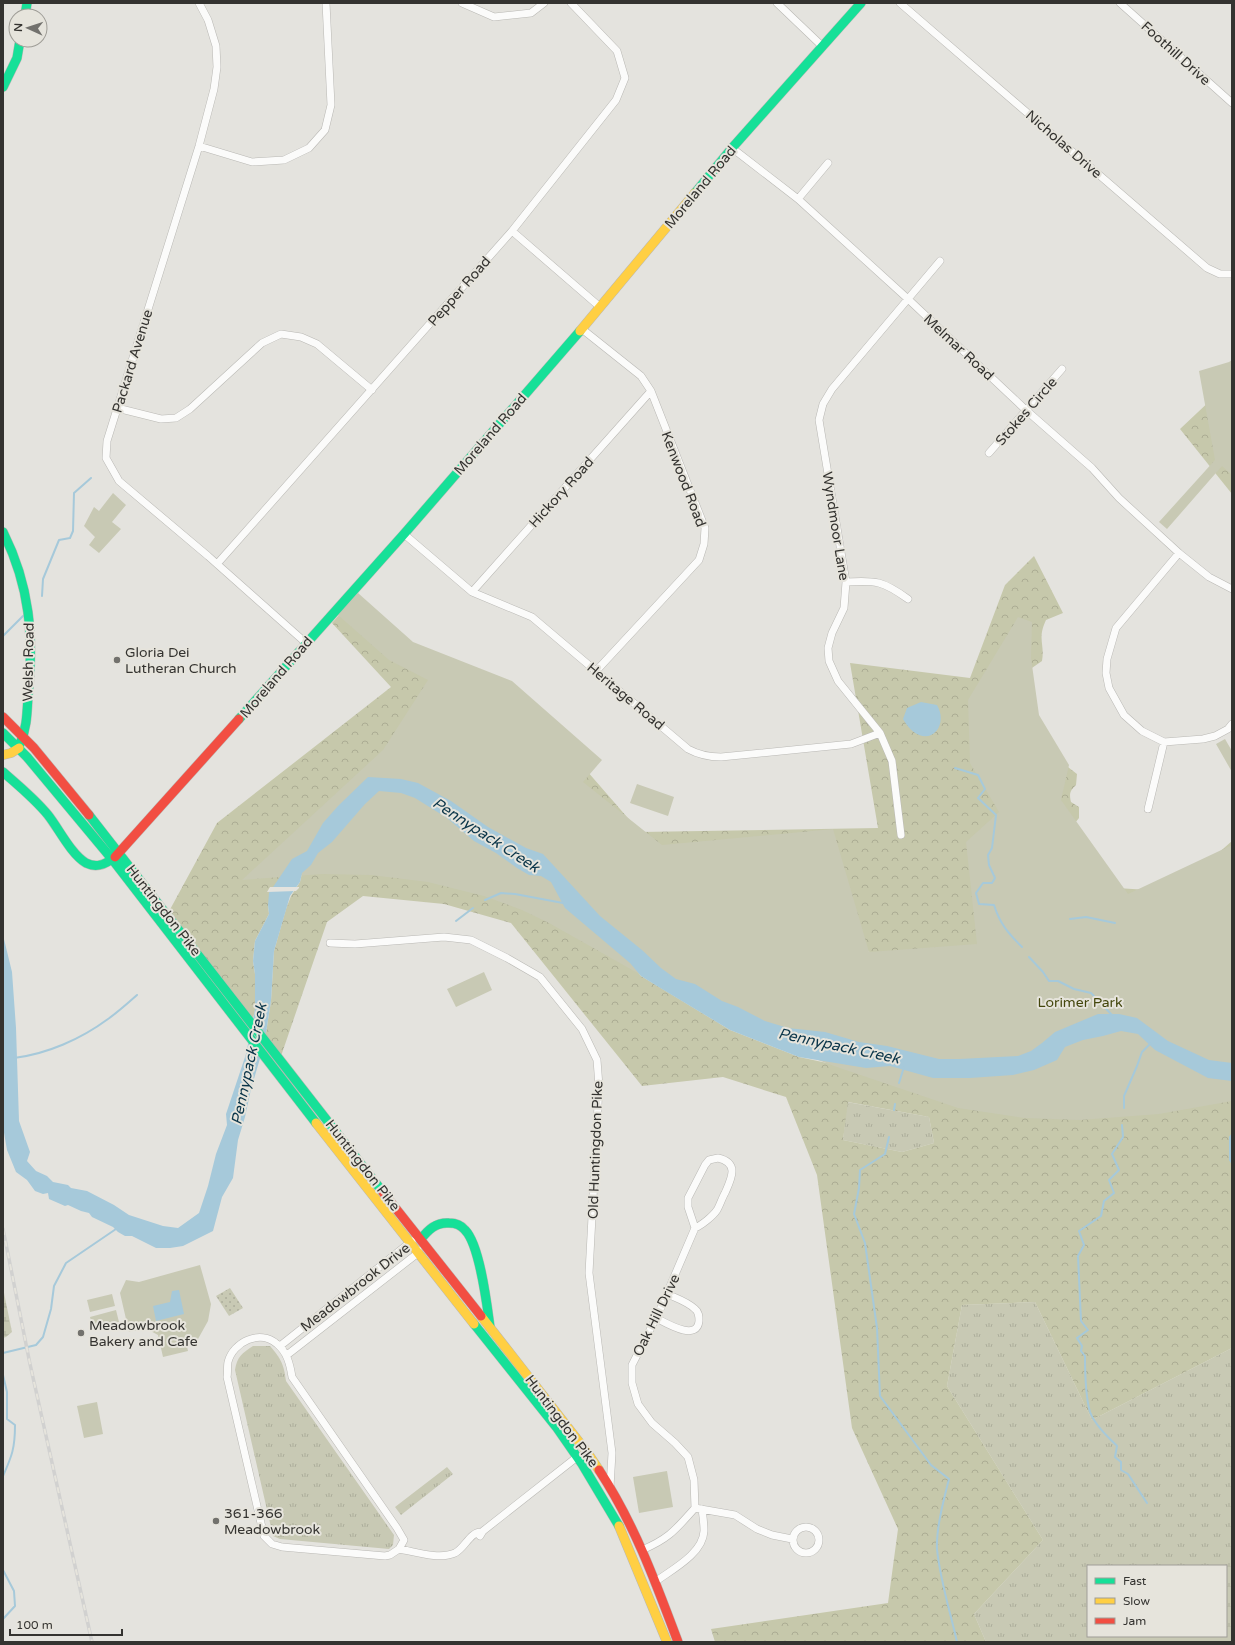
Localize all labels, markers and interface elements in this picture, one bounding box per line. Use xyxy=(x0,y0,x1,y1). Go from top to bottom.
north arrow xyxy=(8,8,48,48)
street label: Foothill Drive xyxy=(1138,18,1214,89)
text: N xyxy=(12,23,25,32)
street label: Nicholas Drive xyxy=(1022,107,1105,182)
street label: Moreland Road xyxy=(661,143,740,232)
street label: Pepper Road xyxy=(424,253,494,330)
street label: Packard Avenue xyxy=(109,307,156,415)
street label: Melmar Road xyxy=(920,311,997,384)
street label: Stokes Circle xyxy=(992,374,1061,449)
street label: Moreland Road xyxy=(450,390,530,479)
street label: Kenwood Road xyxy=(657,429,710,530)
street label: Hickory Road xyxy=(525,454,598,531)
street label: Wyndmoor Lane xyxy=(818,470,853,582)
street label: Welsh Road xyxy=(19,622,38,702)
street label: Moreland Road xyxy=(236,633,316,722)
place label: Gloria Dei Lutheran Church xyxy=(125,644,237,677)
marker: Gloria Dei Lutheran Church xyxy=(112,655,122,665)
street label: Heritage Road xyxy=(583,659,668,734)
water label: Pennypack Creek xyxy=(429,794,544,877)
street label: Huntingdon Pike xyxy=(123,861,205,959)
park label: Lorimer Park xyxy=(1037,994,1123,1011)
water label: Pennypack Creek xyxy=(227,1000,271,1126)
water label: Pennypack Creek xyxy=(777,1024,903,1068)
street label: Old Huntingdon Pike xyxy=(585,1080,606,1219)
street label: Huntingdon Pike xyxy=(322,1116,404,1214)
street label: Meadowbrook Drive xyxy=(297,1239,413,1335)
street label: Oak Hill Drive xyxy=(629,1271,684,1359)
place label: Meadowbrook Bakery and Cafe xyxy=(89,1317,198,1350)
marker: Meadowbrook Bakery and Cafe xyxy=(76,1328,86,1338)
street label: Huntingdon Pike xyxy=(521,1372,602,1471)
place label: 361-366 Meadowbrook xyxy=(224,1505,320,1538)
marker: 361-366 Meadowbrook xyxy=(211,1516,221,1526)
legend xyxy=(1087,1565,1227,1637)
text: Fast xyxy=(1123,1574,1147,1588)
text: Slow xyxy=(1123,1594,1150,1608)
scale bar xyxy=(10,1611,122,1637)
text: Jam xyxy=(1123,1614,1146,1628)
text: 100 m xyxy=(16,1618,53,1632)

